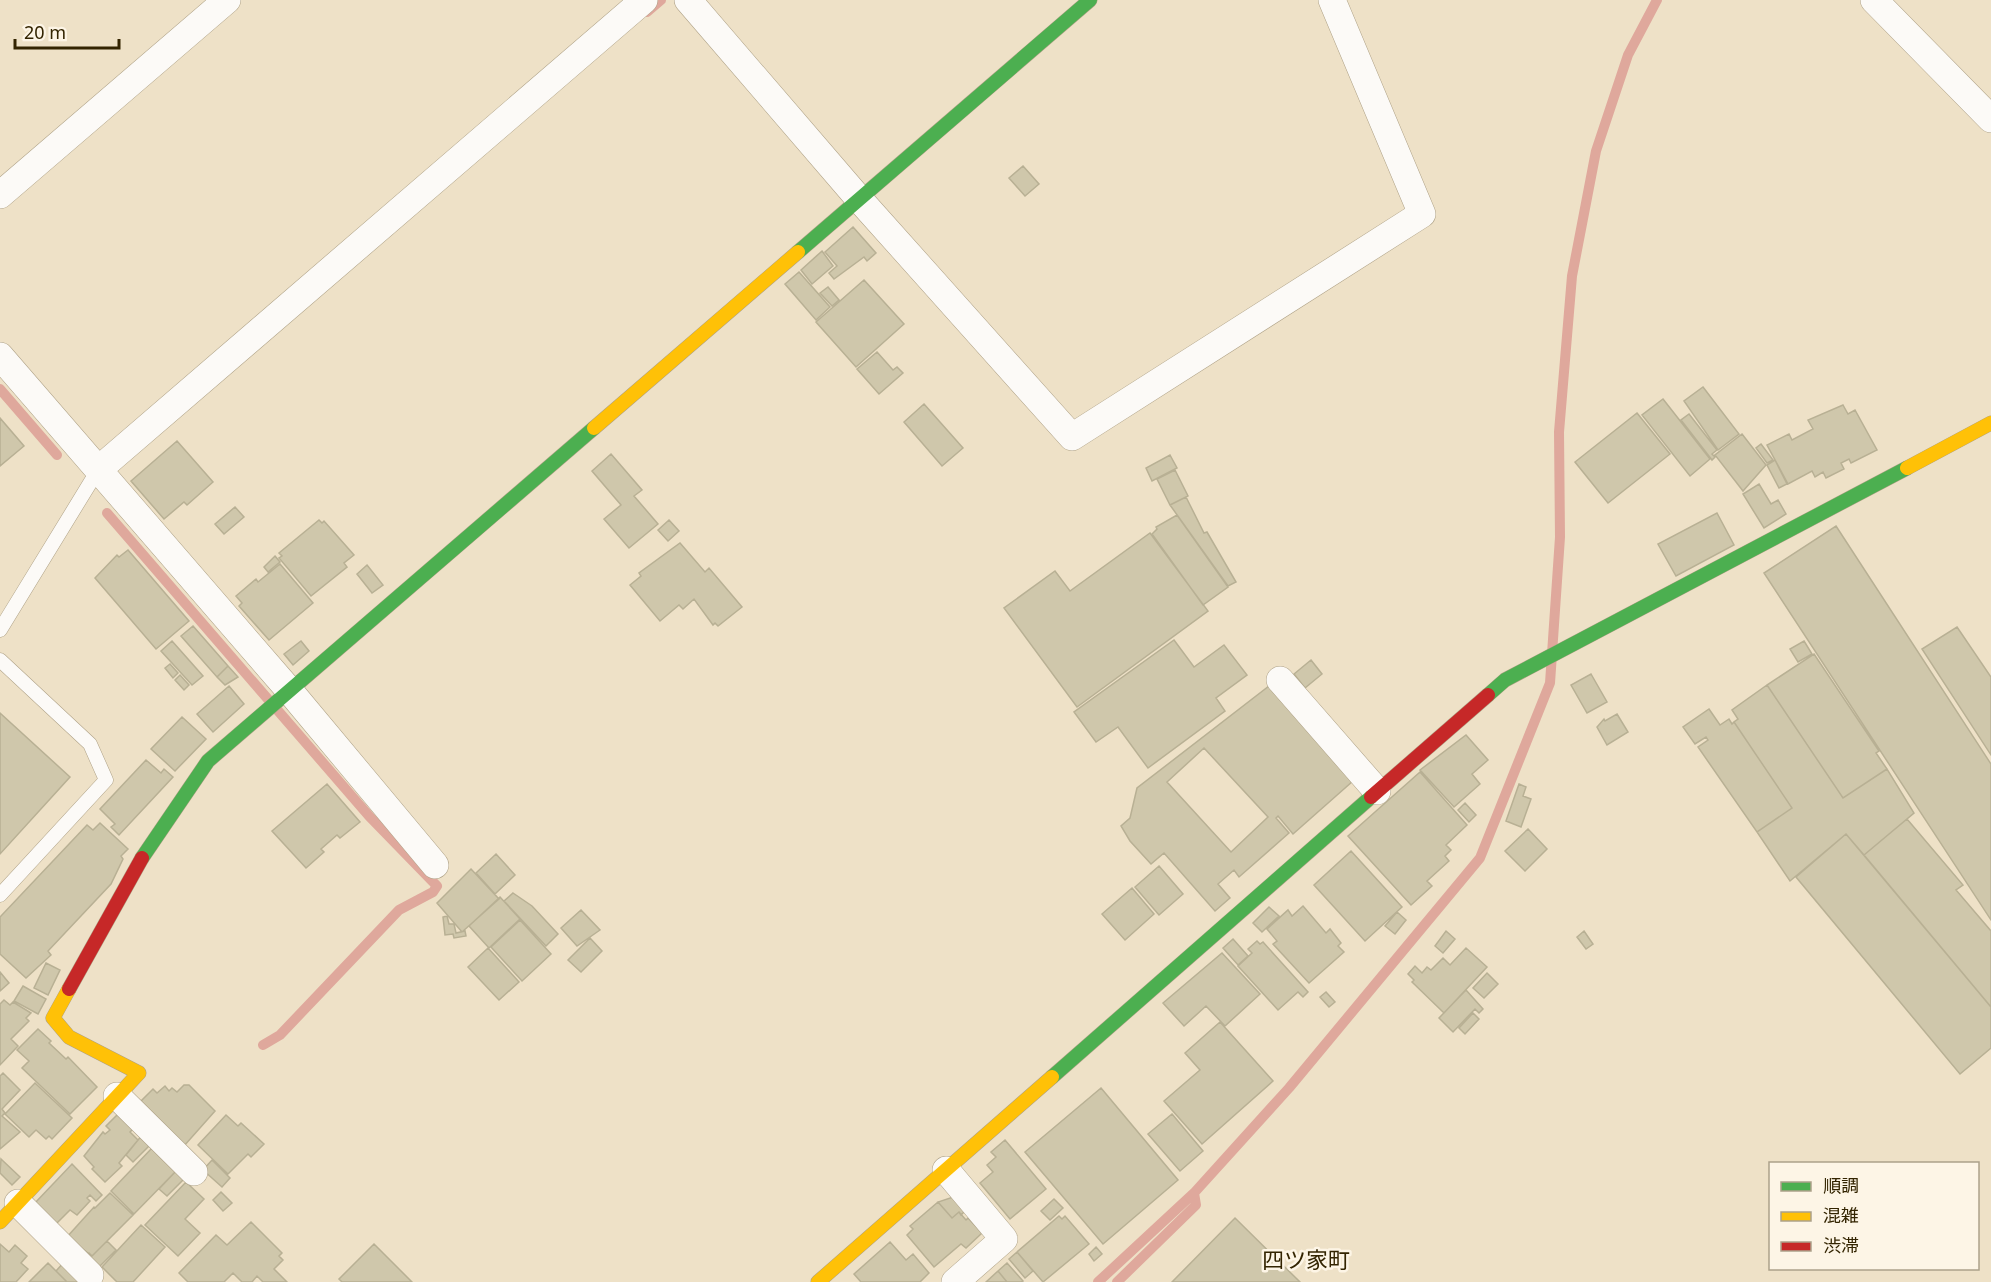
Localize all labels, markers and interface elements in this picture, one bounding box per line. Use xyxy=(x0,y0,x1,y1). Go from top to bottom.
scale bar xyxy=(15,12,118,50)
text: 20 m xyxy=(24,20,66,44)
legend xyxy=(1769,1162,1979,1270)
text: 順調 xyxy=(1823,1173,1859,1197)
text: 混雑 xyxy=(1823,1203,1859,1227)
text: 渋滞 xyxy=(1823,1233,1859,1257)
district label: 四ツ家町 xyxy=(1262,1244,1350,1274)

